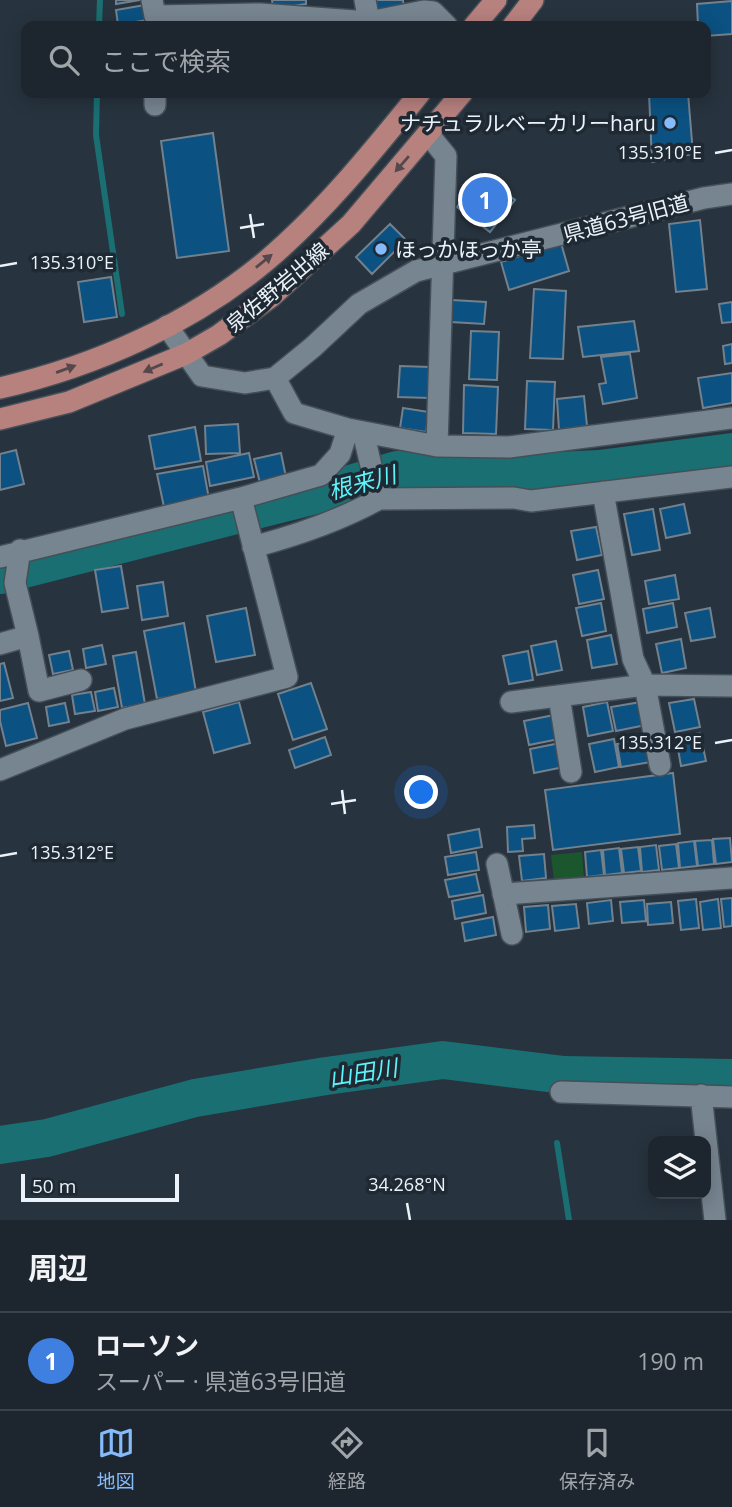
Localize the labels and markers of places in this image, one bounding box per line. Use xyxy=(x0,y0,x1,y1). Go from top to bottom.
place label: ナチュラルベーカリーharu xyxy=(400,109,656,137)
marker: ナチュラルベーカリーharu xyxy=(662,115,678,131)
pin: 1 xyxy=(462,174,508,226)
place label: ほっかほっか亭 xyxy=(395,235,542,263)
marker: ほっかほっか亭 xyxy=(373,241,389,257)

